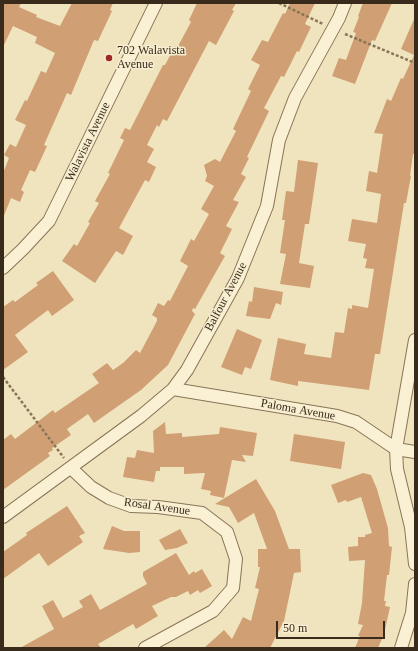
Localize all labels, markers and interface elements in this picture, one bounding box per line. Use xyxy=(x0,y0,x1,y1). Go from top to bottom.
place label: 702 Walavista Avenue xyxy=(117,44,185,72)
marker: 702 Walavista Avenue xyxy=(104,53,114,63)
street label: Walavista Avenue xyxy=(63,100,113,184)
street label: Balfour Avenue xyxy=(202,260,250,334)
street label: Paloma Avenue xyxy=(260,396,336,424)
street label: Rosal Avenue xyxy=(123,495,191,519)
scale bar xyxy=(278,613,387,639)
text: 50 m xyxy=(283,621,307,635)

